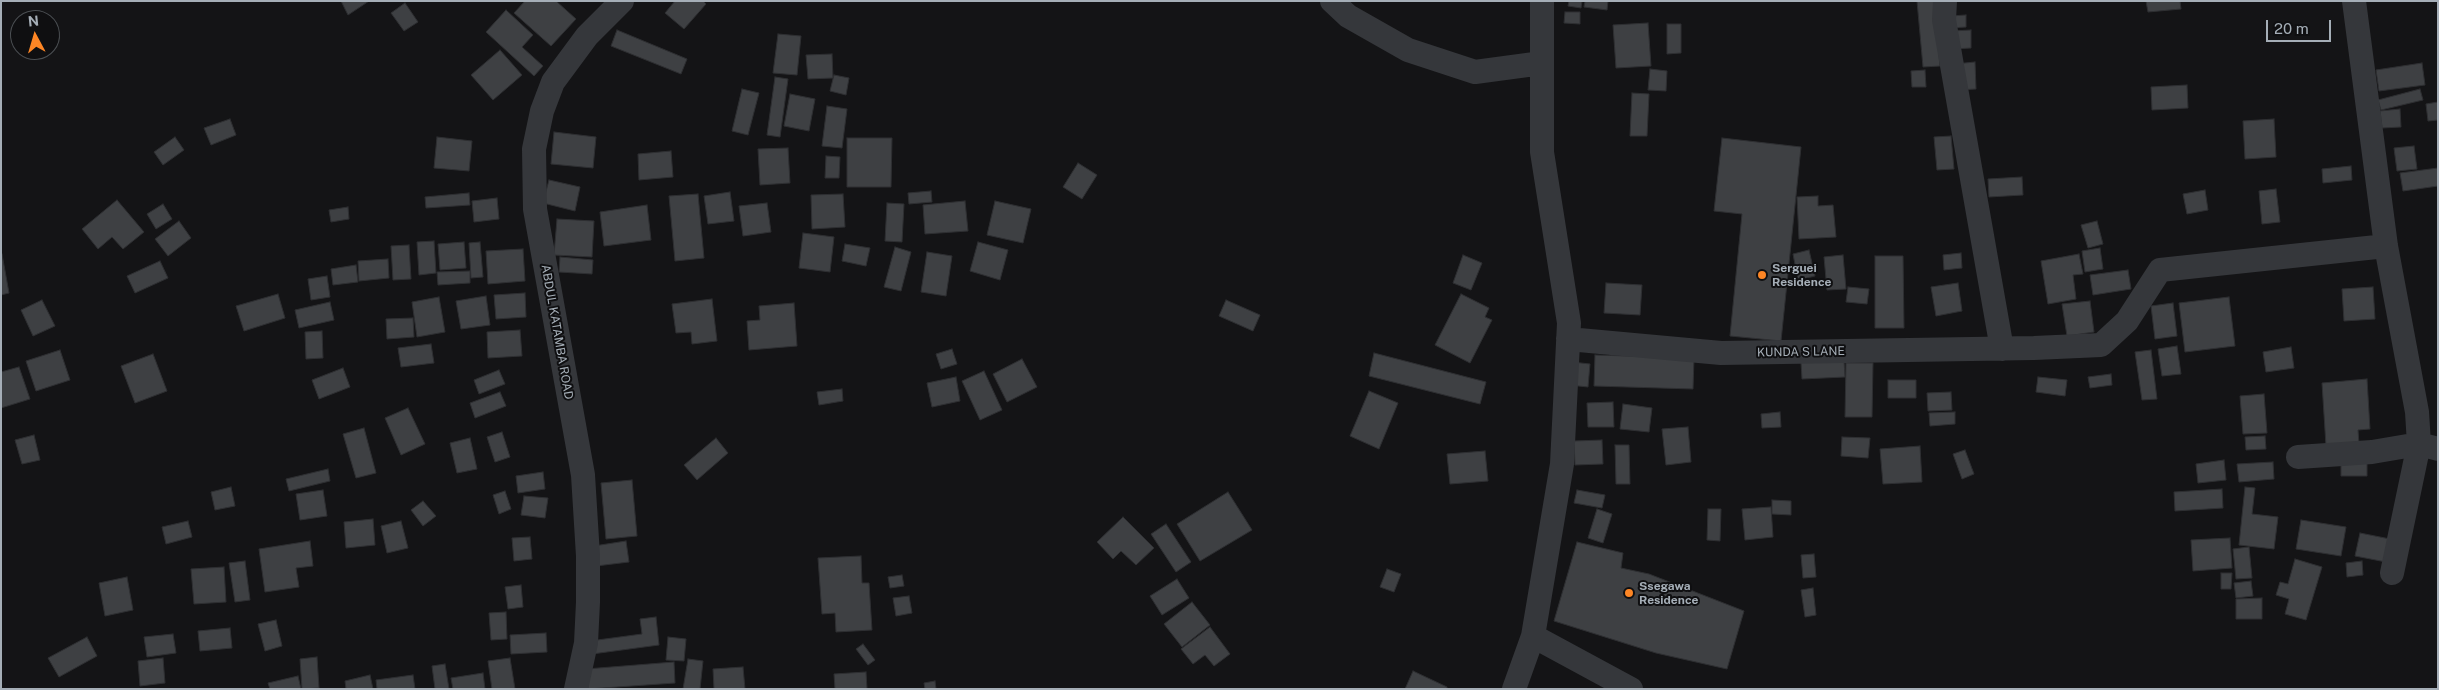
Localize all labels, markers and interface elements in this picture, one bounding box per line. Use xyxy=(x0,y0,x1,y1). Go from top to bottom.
north arrow xyxy=(10,10,60,60)
scale bar xyxy=(2269,10,2334,42)
text: N xyxy=(27,13,40,30)
text: 20 m xyxy=(2274,20,2309,37)
place label: Serguei Residence xyxy=(1772,261,1831,289)
street label: ABDUL KATAMBA ROAD xyxy=(538,263,576,401)
marker: Serguei Residence xyxy=(1756,269,1768,281)
street label: KUNDA S LANE xyxy=(1757,344,1845,360)
place label: Ssegawa Residence xyxy=(1639,579,1698,607)
marker: Ssegawa Residence xyxy=(1623,587,1635,599)

